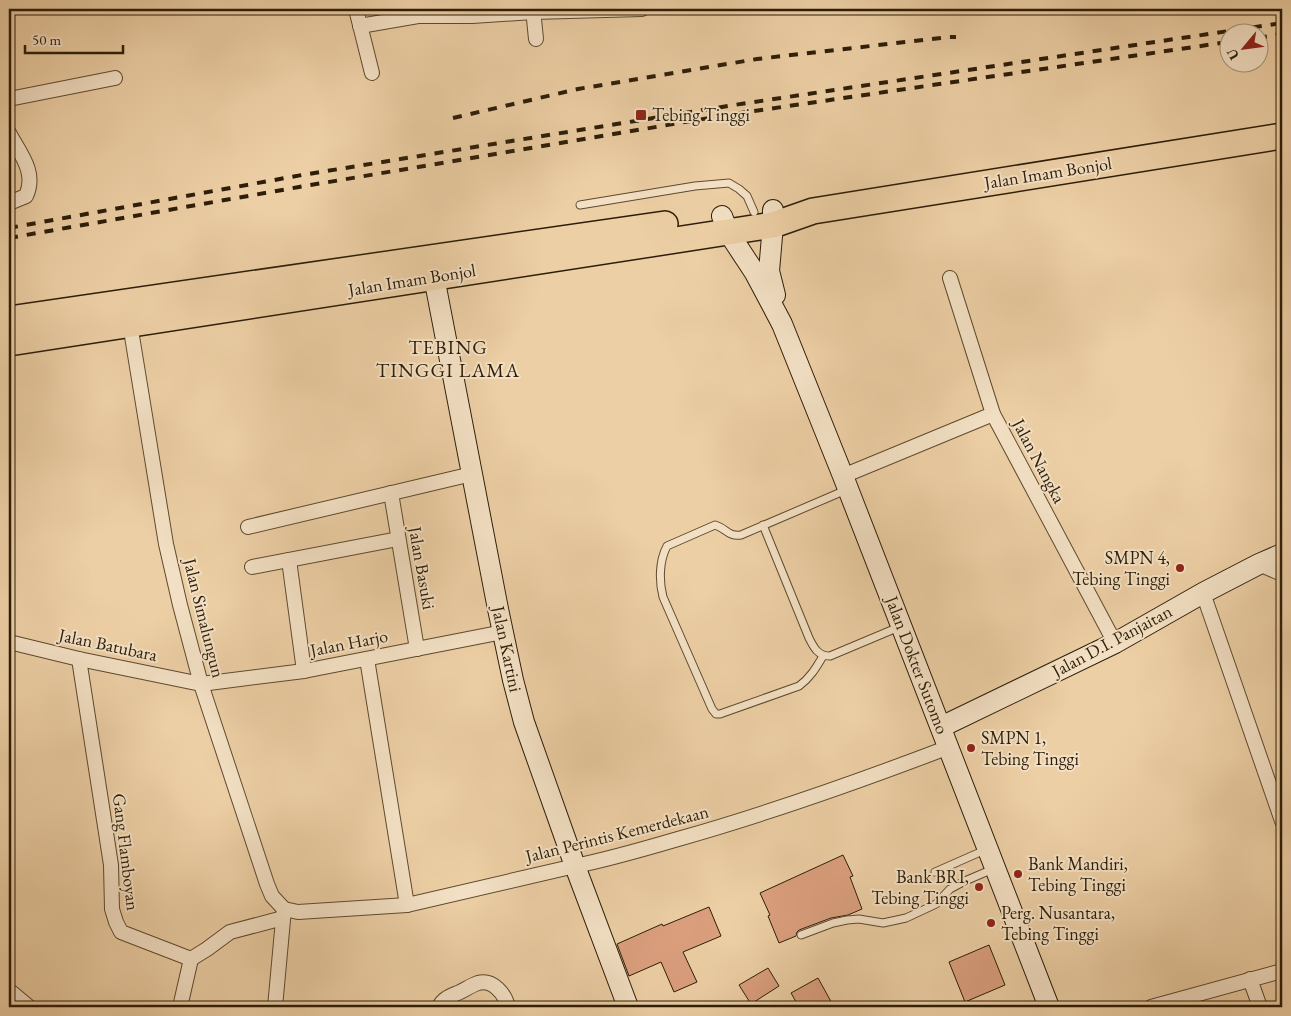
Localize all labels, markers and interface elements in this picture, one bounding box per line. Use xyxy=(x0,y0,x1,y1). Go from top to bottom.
scale bar xyxy=(25,22,122,54)
north arrow xyxy=(1218,22,1268,72)
text: 50 m xyxy=(32,30,61,49)
text: U xyxy=(1222,45,1243,63)
place label: Tebing Tinggi xyxy=(652,103,750,126)
marker: Tebing Tinggi xyxy=(634,108,648,122)
street label: Jalan Imam Bonjol xyxy=(981,151,1113,194)
street label: Jalan Imam Bonjol xyxy=(345,258,477,301)
district label: TEBING TINGGI LAMA xyxy=(376,334,520,383)
street label: Jalan Nangka xyxy=(1007,413,1072,508)
street label: Jalan Basuki xyxy=(404,523,441,612)
place label: SMPN 4, Tebing Tinggi xyxy=(1072,546,1171,590)
street label: Jalan Simalungun xyxy=(178,554,231,680)
marker: SMPN 4, Tebing Tinggi xyxy=(1174,562,1186,574)
street label: Jalan Dokter Sutomo xyxy=(880,591,954,737)
street label: Jalan D.I. Panjaitan xyxy=(1046,599,1176,683)
street label: Jalan Kartini xyxy=(487,602,528,695)
street label: Jalan Batubara xyxy=(55,622,160,666)
street label: Jalan Harjo xyxy=(306,624,390,662)
place label: SMPN 1, Tebing Tinggi xyxy=(981,726,1079,770)
marker: SMPN 1, Tebing Tinggi xyxy=(965,742,977,754)
street label: Gang Flamboyan xyxy=(108,792,145,912)
street label: Jalan Perintis Kemerdekaan xyxy=(521,799,711,868)
place label: Bank Mandiri, Tebing Tinggi xyxy=(1028,852,1128,896)
place label: Bank BRI, Tebing Tinggi xyxy=(871,865,970,909)
marker: Bank Mandiri, Tebing Tinggi xyxy=(1012,868,1024,880)
marker: Bank BRI, Tebing Tinggi xyxy=(973,881,985,893)
place label: Perg. Nusantara, Tebing Tinggi xyxy=(1001,901,1115,945)
marker: Perg. Nusantara, Tebing Tinggi xyxy=(985,917,997,929)

